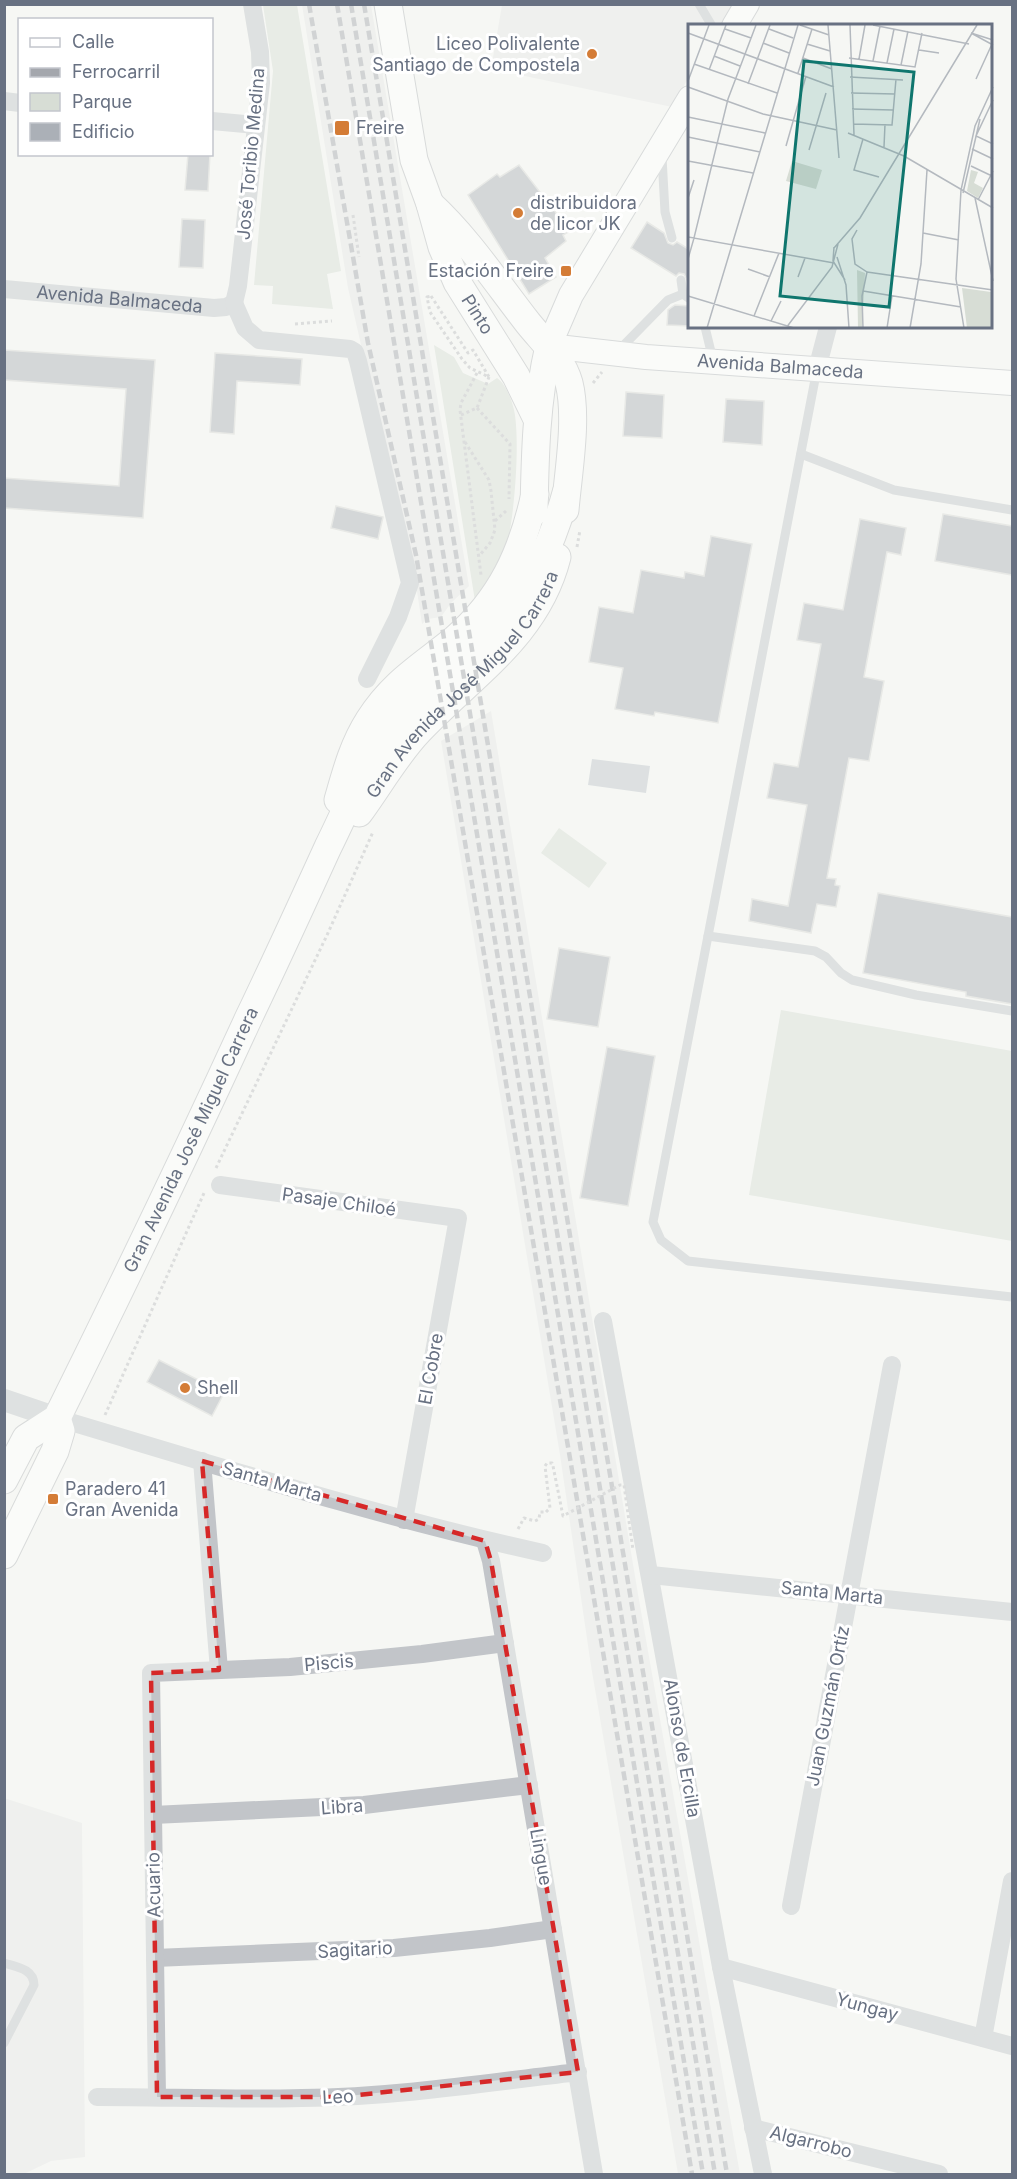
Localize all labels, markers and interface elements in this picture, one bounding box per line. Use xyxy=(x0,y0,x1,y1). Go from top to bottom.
legend xyxy=(18,18,213,156)
inset map xyxy=(688,24,993,328)
text: Calle xyxy=(72,31,114,52)
place label: Liceo Polivalente Santiago de Compostela xyxy=(372,33,580,75)
marker: Liceo Polivalente Santiago de Compostela xyxy=(585,47,599,61)
text: Ferrocarril xyxy=(72,61,160,82)
street label: José Toribio Medina xyxy=(233,67,268,241)
text: Parque xyxy=(72,91,132,112)
place label: Freire xyxy=(356,117,404,138)
marker: Freire xyxy=(333,119,351,137)
text: Edificio xyxy=(72,121,135,142)
place label: distribuidora de licor JK xyxy=(530,192,637,234)
marker: distribuidora de licor JK xyxy=(511,206,525,220)
place label: Estación Freire xyxy=(428,260,554,281)
marker: Estación Freire xyxy=(559,264,573,278)
street label: Avenida Balmaceda xyxy=(36,281,204,317)
street label: Pinto xyxy=(457,290,498,338)
street label: Avenida Balmaceda xyxy=(696,350,864,382)
street label: Gran Avenida José Miguel Carrera xyxy=(362,568,562,802)
street label: Gran Avenida José Miguel Carrera xyxy=(119,1003,262,1276)
street label: Pasaje Chiloé xyxy=(281,1183,397,1220)
street label: El Cobre xyxy=(414,1332,447,1406)
place label: Shell xyxy=(197,1377,238,1398)
marker: Shell xyxy=(178,1381,192,1395)
street label: Santa Marta xyxy=(220,1457,325,1506)
place label: Paradero 41 Gran Avenida xyxy=(65,1478,179,1520)
marker: Paradero 41 Gran Avenida xyxy=(46,1492,60,1506)
street label: Santa Marta xyxy=(780,1577,884,1608)
street label: Juan Guzmán Ortíz xyxy=(802,1624,853,1788)
street label: Piscis xyxy=(303,1650,355,1675)
street label: Alonso de Ercilla xyxy=(660,1677,705,1819)
street label: Libra xyxy=(320,1795,364,1818)
street label: Lingue xyxy=(526,1827,557,1887)
street label: Acuario xyxy=(142,1852,165,1918)
street label: Sagitario xyxy=(317,1937,393,1962)
street label: Yungay xyxy=(834,1988,901,2025)
street label: Leo xyxy=(322,2085,354,2108)
street label: Algarrobo xyxy=(768,2121,854,2162)

